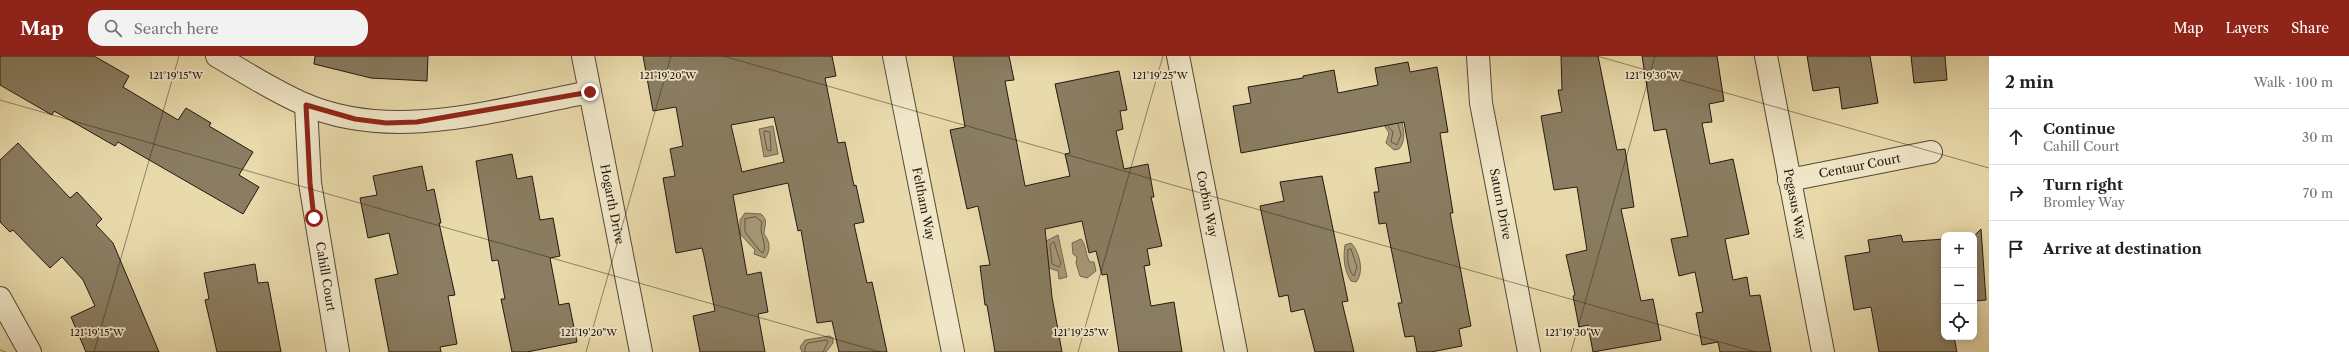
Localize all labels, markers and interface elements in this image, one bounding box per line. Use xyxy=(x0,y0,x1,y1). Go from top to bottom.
search box xyxy=(88,10,368,46)
text: Map xyxy=(20,17,64,40)
icon: search xyxy=(102,17,124,39)
text: Search here xyxy=(134,19,219,38)
text: Map xyxy=(2173,19,2203,37)
text: Layers xyxy=(2225,19,2269,37)
text: Share xyxy=(2291,19,2329,37)
text: 121°19'15"W xyxy=(149,69,204,82)
text: 121°19'20"W xyxy=(640,69,697,82)
text: 121°19'25"W xyxy=(1132,69,1189,82)
text: 121°19'30"W xyxy=(1625,69,1682,82)
text: 2 min xyxy=(2005,72,2054,92)
text: Walk · 100 m xyxy=(2254,74,2333,90)
route end xyxy=(581,83,599,101)
text: Continue xyxy=(2043,119,2115,138)
icon: ahead xyxy=(2005,126,2027,148)
text: 30 m xyxy=(2302,129,2333,145)
text: Cahill Court xyxy=(2043,138,2119,154)
street label: Centaur Court xyxy=(1817,150,1902,181)
street label: Hogarth Drive xyxy=(597,163,628,246)
street label: Feltham Way xyxy=(909,166,939,242)
street label: Saturn Drive xyxy=(1487,167,1515,241)
street label: Pegasus Way xyxy=(1781,167,1809,241)
street label: Corbin Way xyxy=(1194,169,1221,239)
text: Turn right xyxy=(2043,175,2123,194)
icon: right xyxy=(2005,182,2027,204)
text: 70 m xyxy=(2303,185,2333,201)
text: Bromley Way xyxy=(2043,194,2125,210)
route start xyxy=(305,209,323,227)
map controls xyxy=(1941,232,1977,340)
button: + xyxy=(1941,232,1977,268)
icon: arrive xyxy=(2005,238,2027,260)
text: Arrive at destination xyxy=(2043,239,2202,258)
street label: Cahill Court xyxy=(313,241,339,313)
button: − xyxy=(1941,268,1977,304)
button: locate xyxy=(1941,304,1977,340)
text: 121°19'15"W xyxy=(70,326,125,339)
text: 121°19'20"W xyxy=(561,326,618,339)
text: 121°19'25"W xyxy=(1053,326,1110,339)
text: 121°19'30"W xyxy=(1545,326,1602,339)

